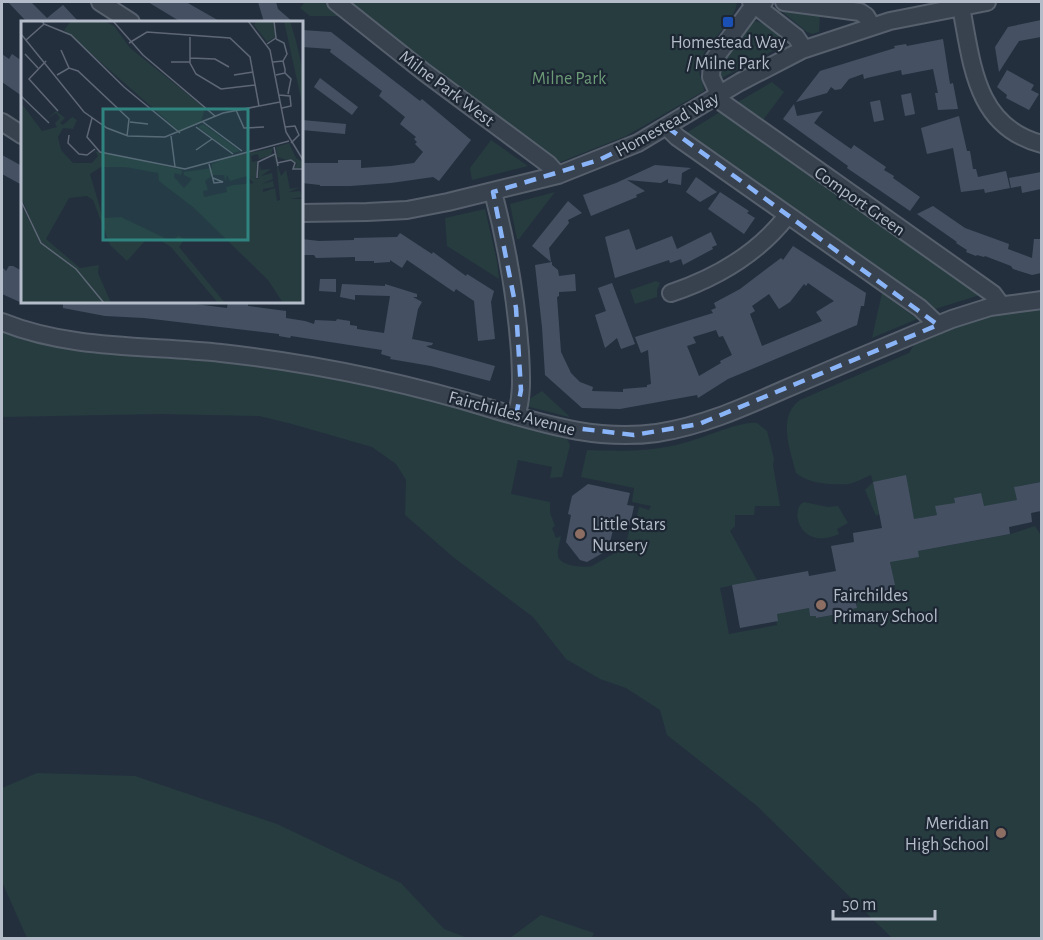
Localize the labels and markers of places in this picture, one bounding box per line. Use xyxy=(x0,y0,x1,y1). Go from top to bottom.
marker: Homestead Way / Milne Park xyxy=(721,15,735,29)
place label: Homestead Way / Milne Park xyxy=(670,34,786,73)
place label: Little Stars Nursery xyxy=(592,516,666,555)
marker: Little Stars Nursery xyxy=(573,527,587,541)
place label: Fairchildes Primary School xyxy=(833,587,938,626)
marker: Fairchildes Primary School xyxy=(814,598,828,612)
place label: Meridian High School xyxy=(905,815,989,854)
marker: Meridian High School xyxy=(994,826,1008,840)

